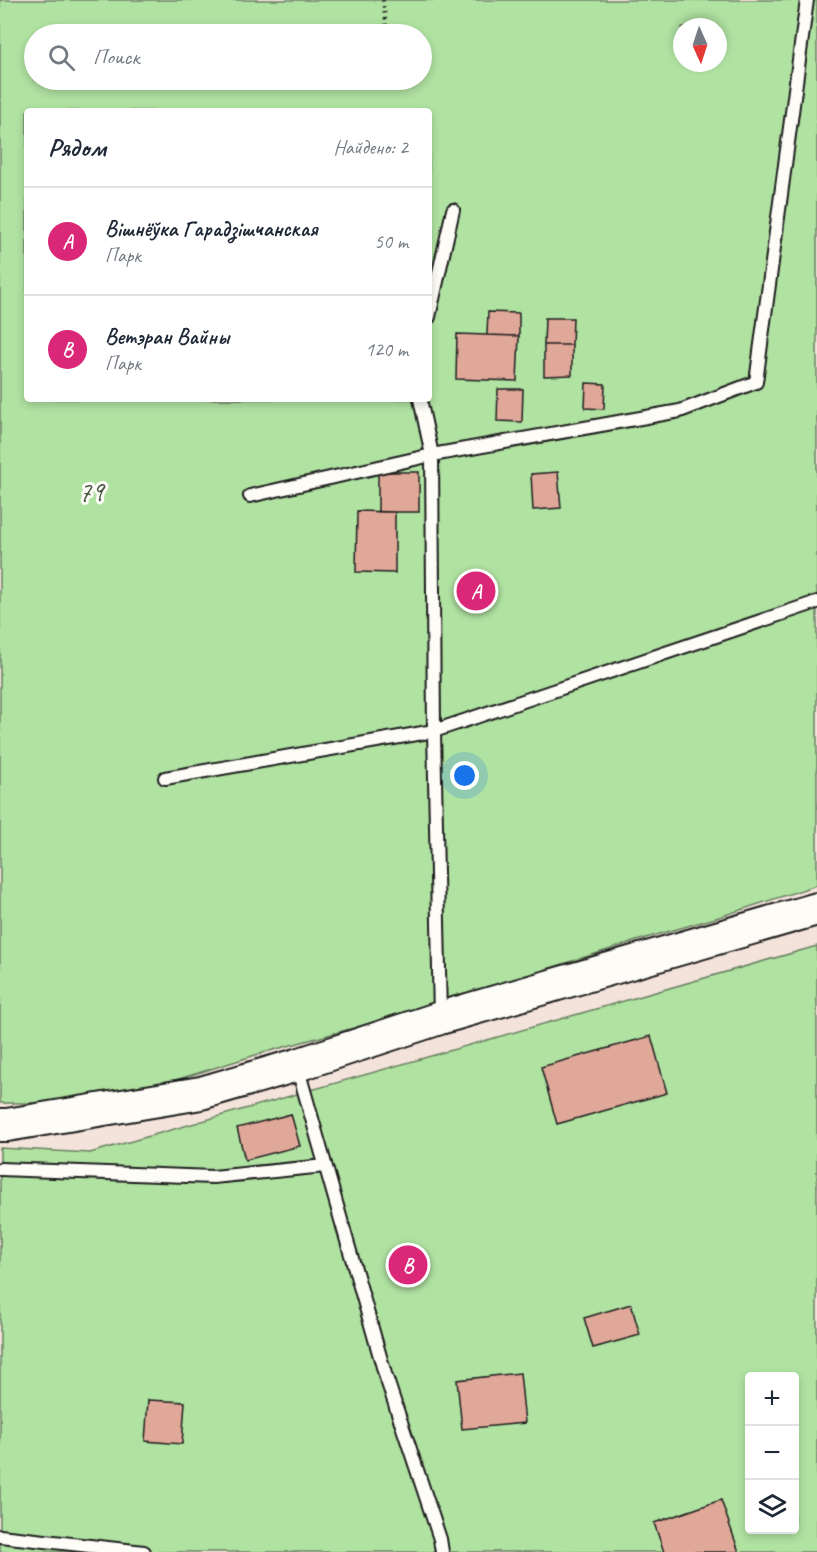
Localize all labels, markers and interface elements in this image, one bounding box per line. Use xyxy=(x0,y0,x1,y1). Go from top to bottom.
north arrow xyxy=(673,18,727,72)
search box xyxy=(24,24,432,90)
icon: search xyxy=(45,41,78,74)
text: Поиск xyxy=(93,43,139,71)
text: Рядом xyxy=(48,131,106,164)
text: Найдено: 2 xyxy=(333,135,408,160)
text: Вішнёўка Гарадзішчанская xyxy=(105,215,318,243)
text: A xyxy=(62,229,73,254)
text: 50 m xyxy=(374,229,408,254)
text: Парк xyxy=(105,243,141,268)
text: Ветэран Вайны xyxy=(105,323,229,351)
text: B xyxy=(62,337,73,362)
text: 120 m xyxy=(365,337,408,362)
text: Парк xyxy=(105,351,141,376)
park label: 79 xyxy=(78,474,106,509)
pin: A xyxy=(456,568,496,614)
your location xyxy=(450,761,479,790)
pin: B xyxy=(388,1242,428,1288)
map controls xyxy=(745,1372,799,1534)
button: + xyxy=(745,1372,799,1426)
button: − xyxy=(745,1426,799,1480)
button: layers xyxy=(745,1480,799,1534)

